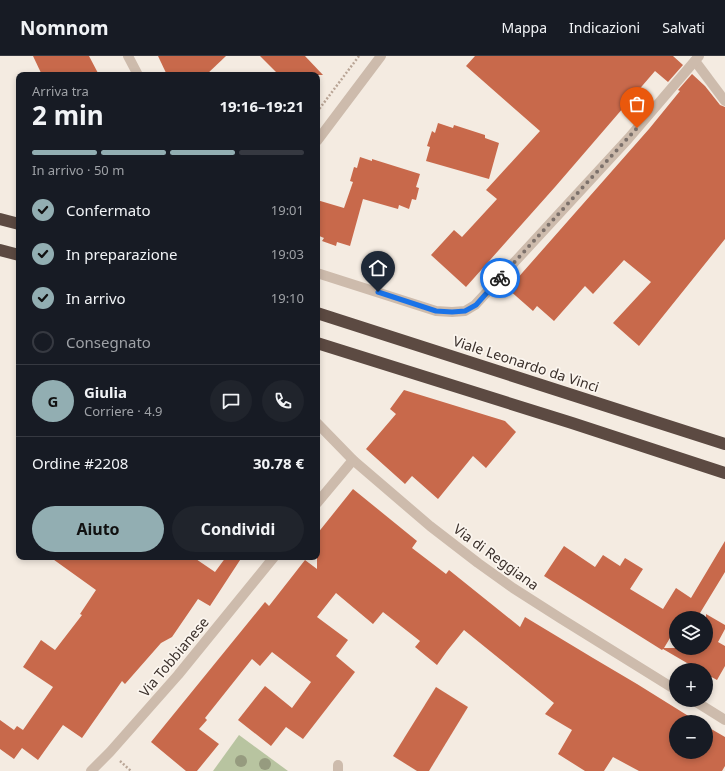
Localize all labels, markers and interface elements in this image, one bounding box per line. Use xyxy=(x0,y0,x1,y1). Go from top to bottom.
text: Nomnom xyxy=(20,15,109,41)
text: Mappa xyxy=(501,18,547,37)
text: Indicazioni xyxy=(569,18,640,37)
text: Salvati xyxy=(662,18,705,37)
text: Arriva tra xyxy=(32,82,89,100)
pin xyxy=(620,87,654,128)
icon: bag xyxy=(626,93,648,115)
text: 19:16–19:21 xyxy=(219,96,304,116)
text: 2 min xyxy=(32,97,104,133)
text: In arrivo · 50 m xyxy=(32,161,124,179)
icon: check xyxy=(32,199,54,221)
text: Confermato xyxy=(66,200,151,220)
text: 19:01 xyxy=(271,201,304,219)
icon: check xyxy=(32,243,54,265)
text: In preparazione xyxy=(66,244,178,264)
text: 19:03 xyxy=(271,245,304,263)
pin xyxy=(361,251,395,292)
icon: home xyxy=(367,257,389,279)
courier xyxy=(480,258,520,298)
icon: bike xyxy=(489,267,511,289)
icon: check xyxy=(32,287,54,309)
text: In arrivo xyxy=(66,288,126,308)
text: 19:10 xyxy=(271,289,304,307)
street label: Viale Leonardo da Vinci xyxy=(451,331,602,396)
text: Consegnato xyxy=(66,332,151,352)
button: chat xyxy=(210,380,252,422)
button: phone xyxy=(262,380,304,422)
text: Giulia xyxy=(84,382,127,402)
text: G xyxy=(48,391,58,411)
text: Corriere · 4.9 xyxy=(84,402,163,420)
text: Ordine #2208 xyxy=(32,453,128,473)
text: 30.78 € xyxy=(253,453,304,473)
button: Aiuto xyxy=(32,506,164,552)
button: Condividi xyxy=(172,506,304,552)
street label: Via di Reggiana xyxy=(450,519,543,594)
map controls xyxy=(669,611,713,759)
button: layers xyxy=(669,611,713,655)
street label: Via Tobbianese xyxy=(135,613,213,701)
button: + xyxy=(669,663,713,707)
button: − xyxy=(669,715,713,759)

